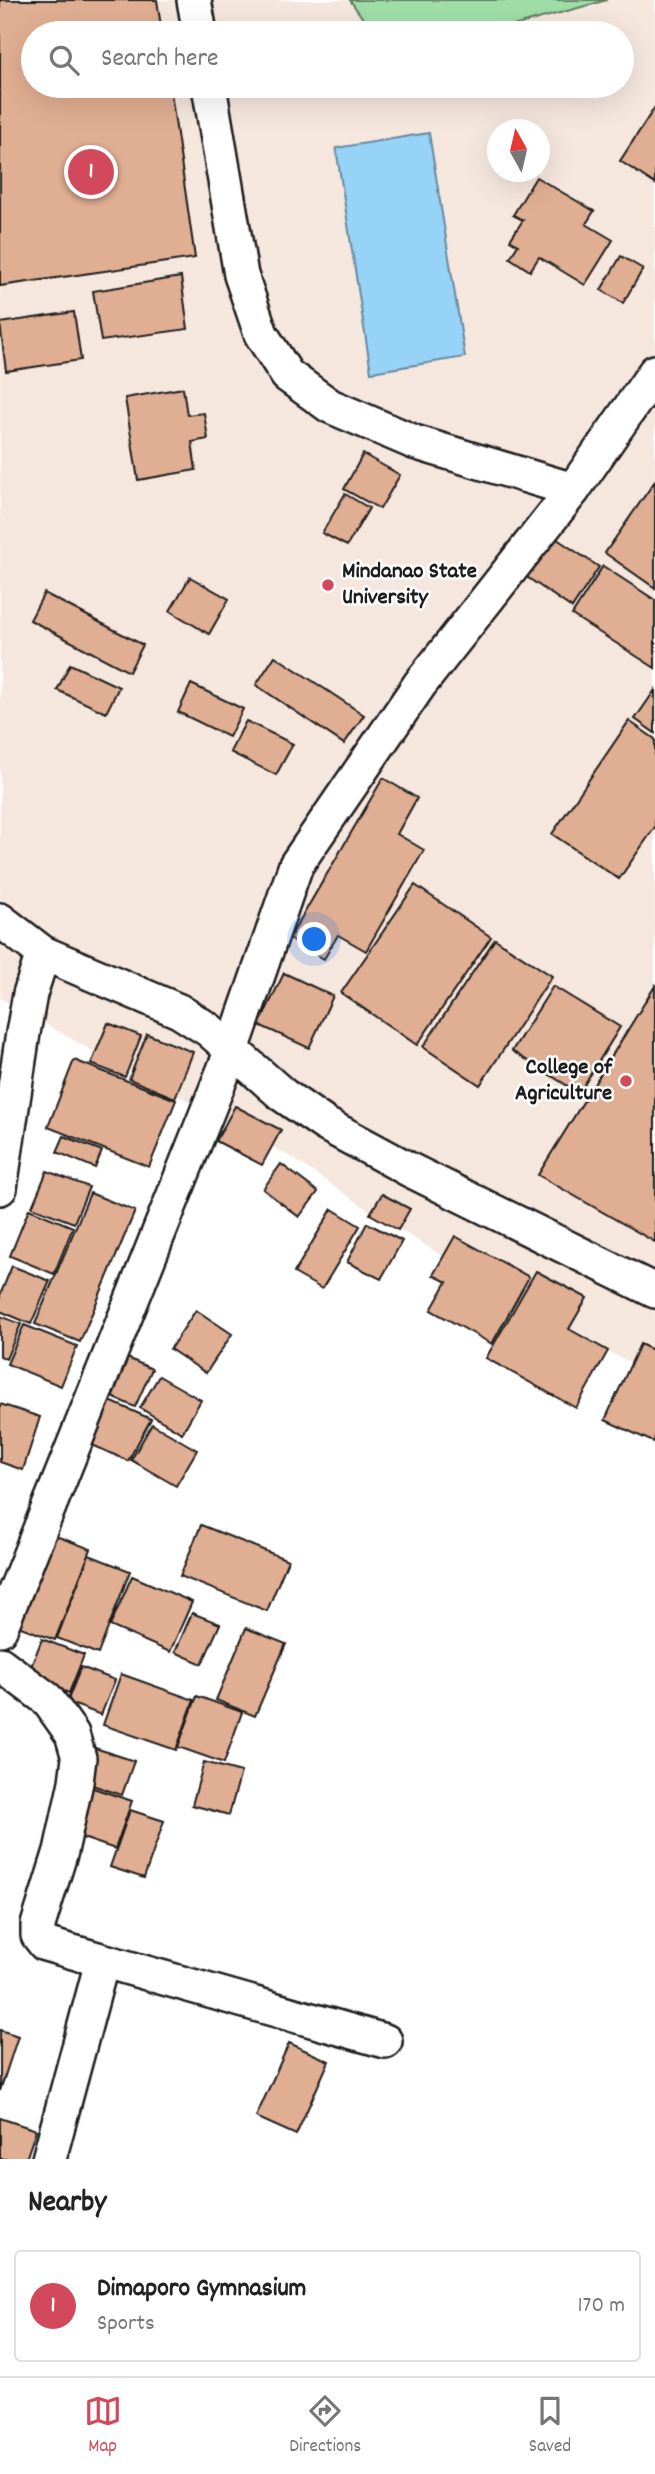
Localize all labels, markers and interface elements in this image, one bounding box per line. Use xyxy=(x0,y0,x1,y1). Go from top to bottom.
search box xyxy=(21,21,634,98)
icon: search xyxy=(45,41,83,79)
text: Search here xyxy=(101,41,219,78)
north arrow xyxy=(487,119,550,182)
pin: 1 xyxy=(68,146,114,198)
place label: Mindanao State University xyxy=(342,556,477,615)
marker: Mindanao State University xyxy=(320,577,336,593)
your location xyxy=(297,922,331,956)
place label: College of Agriculture xyxy=(515,1052,613,1111)
marker: College of Agriculture xyxy=(618,1073,634,1089)
text: Nearby xyxy=(28,2183,106,2226)
text: Dimaporo Gymnasium xyxy=(97,2271,306,2308)
text: 1 xyxy=(50,2290,56,2323)
text: 170 m xyxy=(578,2290,625,2323)
text: Sports xyxy=(97,2308,155,2341)
tab: Map xyxy=(84,2392,122,2461)
tab: Directions xyxy=(289,2392,361,2461)
tab: Saved xyxy=(529,2392,571,2461)

